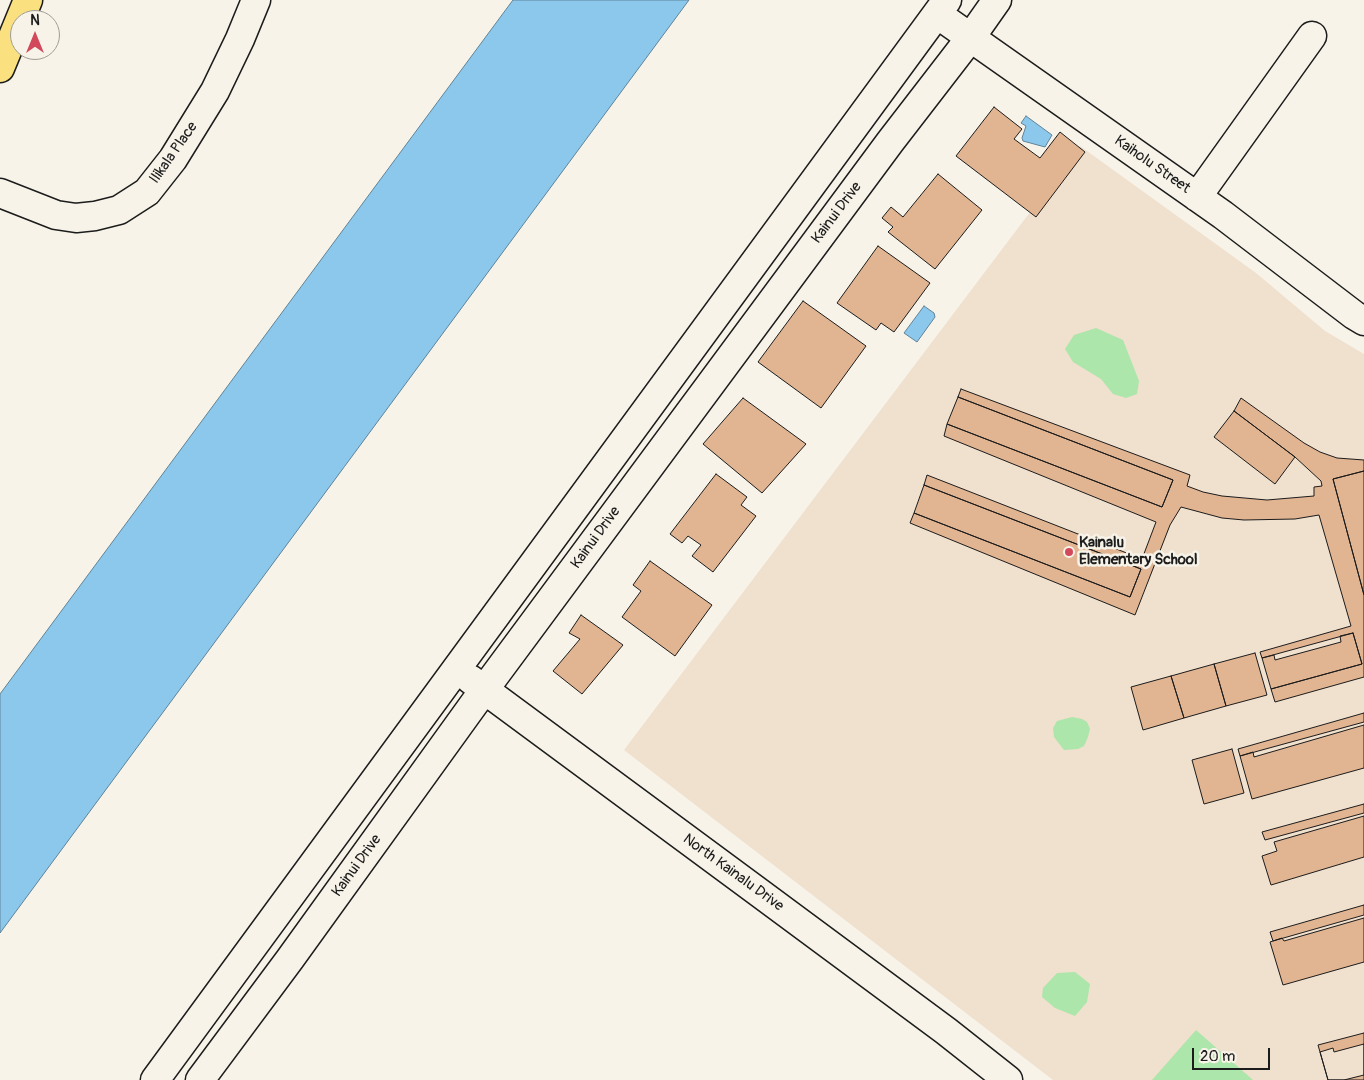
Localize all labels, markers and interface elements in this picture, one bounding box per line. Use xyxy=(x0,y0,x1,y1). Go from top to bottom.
north arrow xyxy=(10,10,60,60)
text: N xyxy=(30,12,40,29)
street label: Ilikala Place xyxy=(146,119,202,187)
street label: Kaiholu Street xyxy=(1110,132,1194,198)
street label: Kainui Drive xyxy=(808,179,866,247)
street label: Kainui Drive xyxy=(567,503,625,573)
place label: Kainalu Elementary School xyxy=(1079,534,1197,569)
marker: Kainalu Elementary School xyxy=(1063,546,1075,558)
street label: North Kainalu Drive xyxy=(679,830,787,916)
street label: Kainui Drive xyxy=(328,831,386,901)
scale bar xyxy=(1194,1038,1272,1070)
text: 20 m xyxy=(1200,1047,1235,1066)

